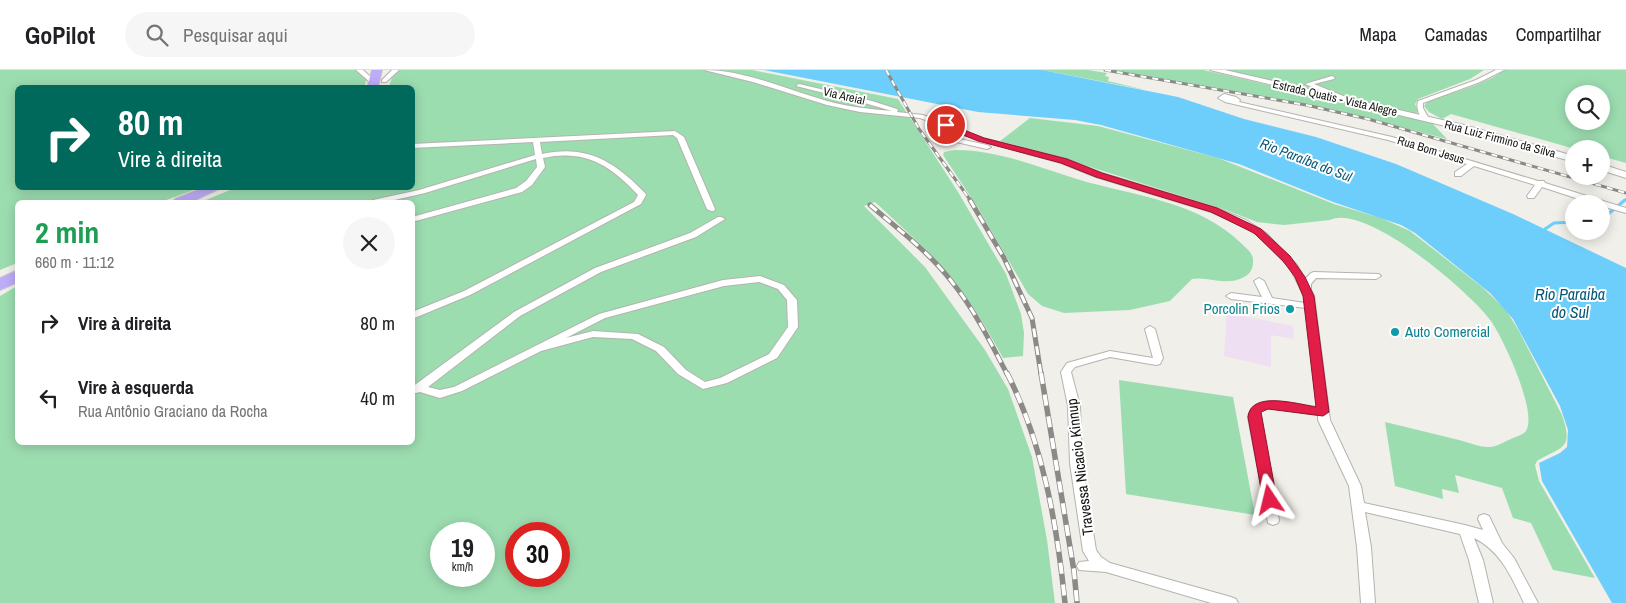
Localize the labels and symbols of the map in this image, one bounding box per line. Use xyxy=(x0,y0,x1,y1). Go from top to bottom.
street label: Estrada Quatis - Vista Alegre xyxy=(1271,76,1399,120)
street label: Via Areial xyxy=(821,83,867,109)
pin xyxy=(925,104,967,146)
street label: Rua Luiz Firmino da Silva xyxy=(1443,116,1558,162)
street label: Rua Bom Jesus xyxy=(1395,132,1467,168)
water label: Rio Paraíba do Sul xyxy=(1257,134,1355,186)
water label: Rio Paraiba do Sul xyxy=(1535,283,1605,323)
place label: Porcolin Frios xyxy=(1203,298,1280,319)
marker: Porcolin Frios xyxy=(1284,303,1296,315)
place label: Auto Comercial xyxy=(1404,321,1490,342)
marker: Auto Comercial xyxy=(1389,326,1401,338)
street label: Travessa Nicacio Kinnup xyxy=(1061,397,1098,537)
position arrow xyxy=(1243,473,1295,525)
speed limit sign: 30 xyxy=(505,522,570,587)

